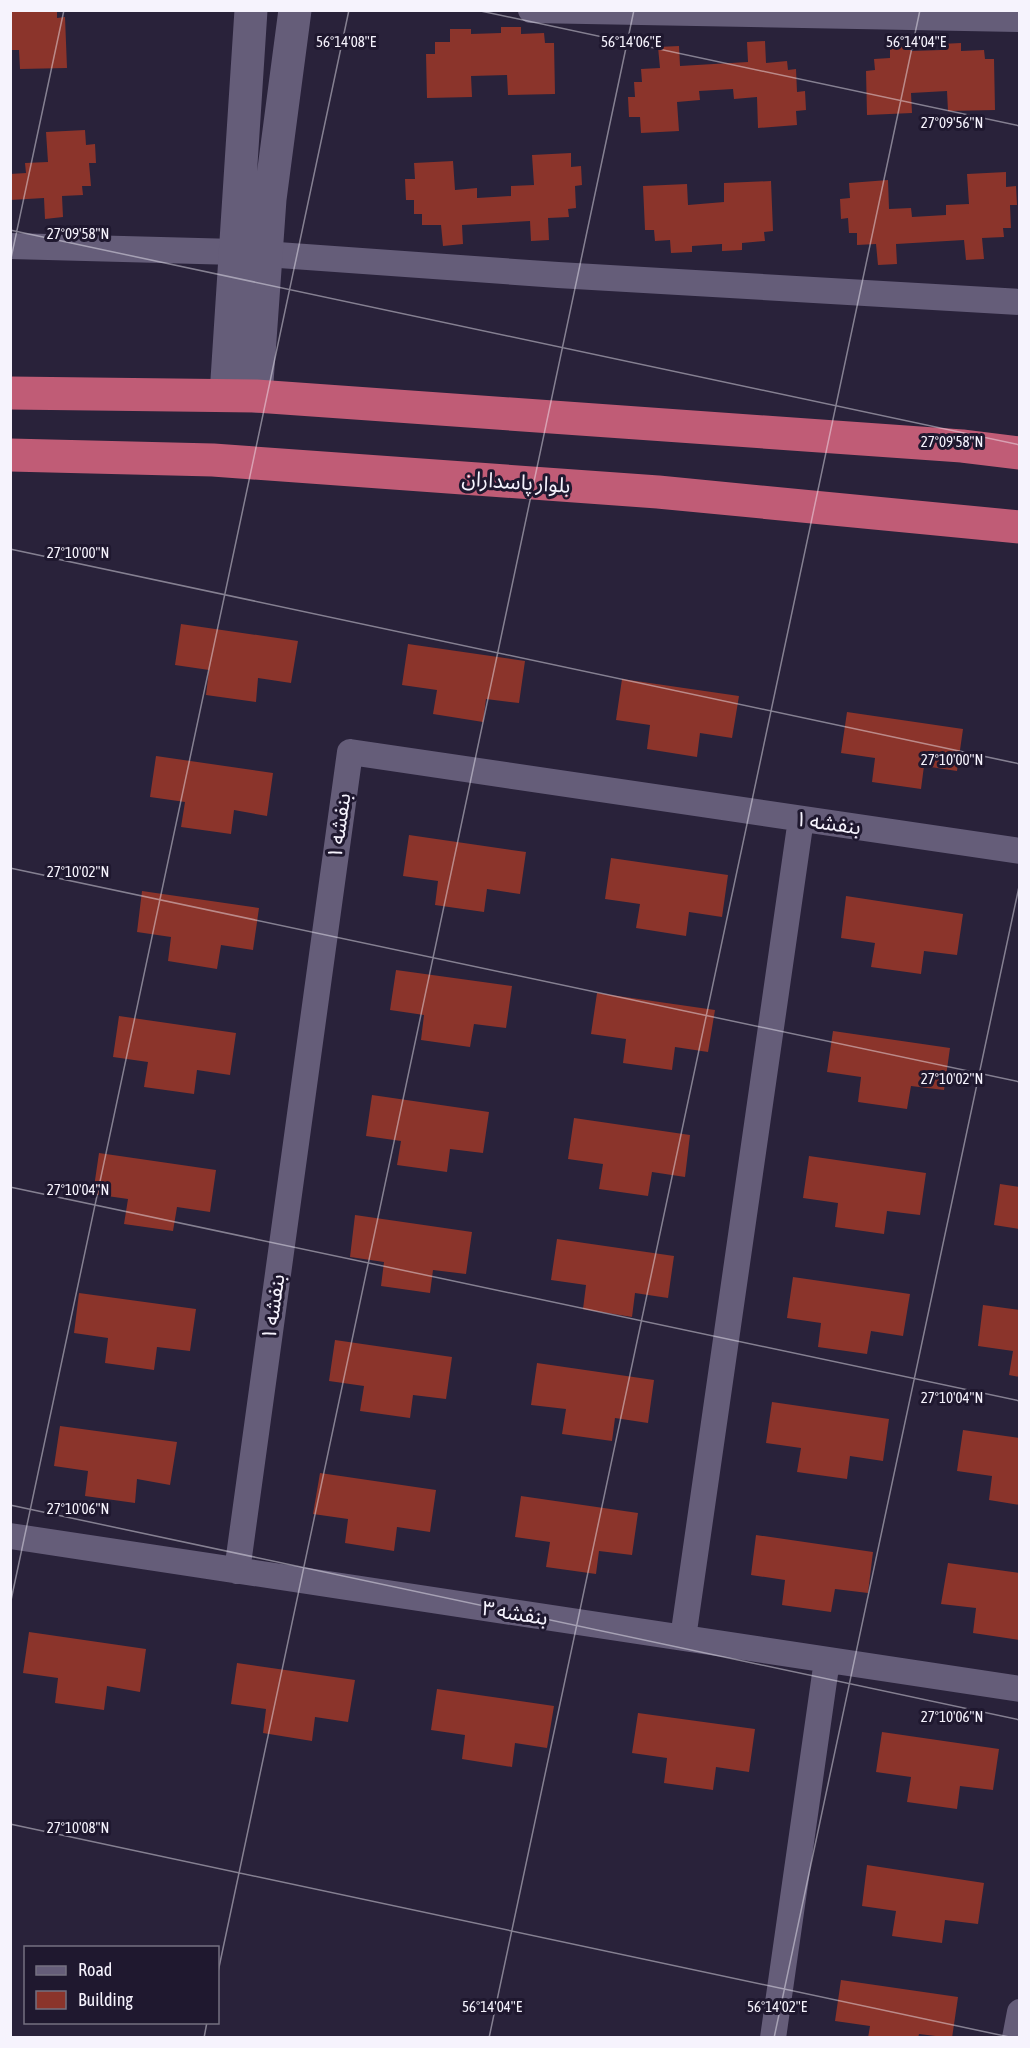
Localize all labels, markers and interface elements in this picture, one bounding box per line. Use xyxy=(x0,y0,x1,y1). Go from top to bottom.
text: 56°14'08"E xyxy=(316,33,377,50)
text: 56°14'06"E xyxy=(601,33,662,50)
text: 56°14'04"E xyxy=(886,33,947,50)
text: 27°09'56"N xyxy=(921,114,983,131)
text: 27°09'58"N xyxy=(47,225,109,242)
text: 27°09'58"N xyxy=(921,433,983,450)
street label: بلوار پاسداران xyxy=(461,465,571,499)
text: 27°10'00"N xyxy=(47,544,109,561)
text: 27°10'00"N xyxy=(921,751,983,768)
street label: بنفشه ۱ xyxy=(322,791,355,860)
street label: بنفشه ۱ xyxy=(794,806,863,839)
text: 27°10'02"N xyxy=(47,863,109,880)
text: 27°10'02"N xyxy=(921,1070,983,1087)
text: 27°10'04"N xyxy=(47,1181,109,1198)
street label: بنفشه ۱ xyxy=(256,1272,289,1341)
text: 27°10'04"N xyxy=(921,1389,983,1406)
text: 27°10'06"N xyxy=(47,1500,109,1517)
street label: بنفشه ۳ xyxy=(481,1595,550,1629)
text: 27°10'06"N xyxy=(921,1708,983,1725)
text: 27°10'08"N xyxy=(47,1819,109,1836)
legend xyxy=(24,1946,219,2024)
text: Road xyxy=(78,1959,112,1980)
text: Building xyxy=(78,1989,133,2010)
text: 56°14'04"E xyxy=(462,1998,523,2015)
text: 56°14'02"E xyxy=(747,1998,808,2015)

